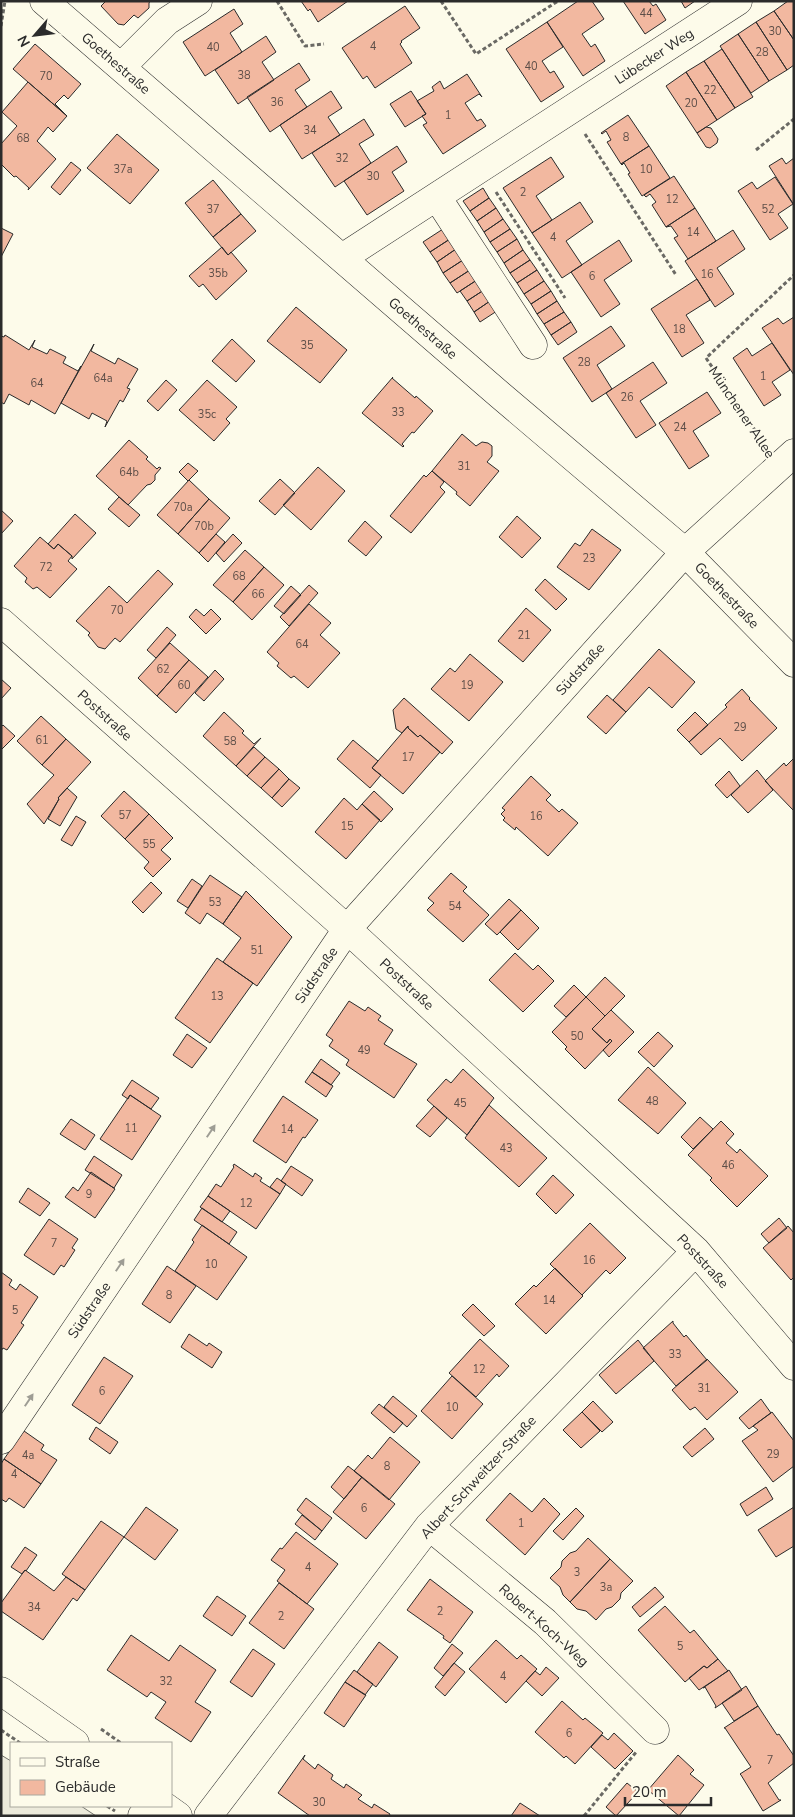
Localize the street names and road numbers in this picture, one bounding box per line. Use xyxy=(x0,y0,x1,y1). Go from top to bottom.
street label: Lübecker Weg xyxy=(611,24,697,89)
street label: Goethestraße xyxy=(77,28,154,99)
street label: Goethestraße xyxy=(384,293,461,364)
street label: Münchener Allee xyxy=(704,363,779,462)
street label: Goethestraße xyxy=(690,558,763,633)
street label: Südstraße xyxy=(552,639,609,700)
street label: Poststraße xyxy=(73,686,136,745)
street label: Südstraße xyxy=(290,943,342,1007)
street label: Poststraße xyxy=(375,954,438,1014)
street label: Poststraße xyxy=(673,1230,733,1293)
street label: Südstraße xyxy=(63,1278,115,1342)
street label: Albert-Schweitzer-Straße xyxy=(416,1412,541,1543)
street label: Robert-Koch-Weg xyxy=(495,1580,593,1671)

